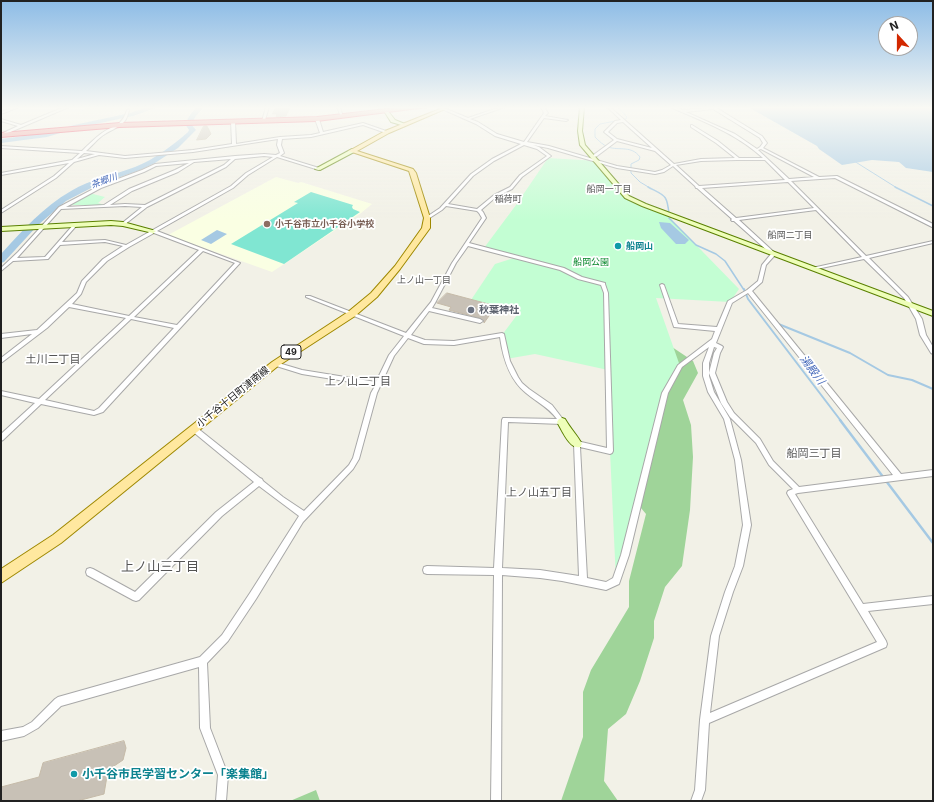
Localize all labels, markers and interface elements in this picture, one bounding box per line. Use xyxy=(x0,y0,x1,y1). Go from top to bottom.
north arrow xyxy=(878,16,918,56)
text: N xyxy=(888,18,900,34)
water label: 茶郷川 xyxy=(89,171,119,191)
district label: 船岡一丁目 xyxy=(587,184,631,194)
district label: 稲荷町 xyxy=(495,194,521,204)
marker: 小千谷市立小千谷小学校 xyxy=(262,219,272,229)
place label: 小千谷市立小千谷小学校 xyxy=(275,219,374,229)
district label: 船岡二丁目 xyxy=(768,230,812,240)
marker: 船岡山 xyxy=(613,241,623,251)
place label: 船岡山 xyxy=(626,241,653,251)
park label: 船岡公園 xyxy=(573,257,609,267)
district label: 上ノ山一丁目 xyxy=(397,275,451,285)
place label: 秋葉神社 xyxy=(479,304,519,316)
marker: 秋葉神社 xyxy=(466,305,476,315)
road number: 49 xyxy=(281,345,301,359)
district label: 土川二丁目 xyxy=(26,353,80,367)
water label: 湯殿川 xyxy=(797,353,827,387)
street label: 小千谷十日町津南線 xyxy=(194,364,272,430)
district label: 上ノ山二丁目 xyxy=(325,375,391,389)
district label: 船岡三丁目 xyxy=(787,447,841,461)
district label: 上ノ山五丁目 xyxy=(506,486,572,500)
district label: 上ノ山三丁目 xyxy=(121,559,199,575)
place label: 小千谷市民学習センター「楽集館」 xyxy=(82,767,274,781)
marker: 小千谷市民学習センター「楽集館」 xyxy=(69,769,79,779)

